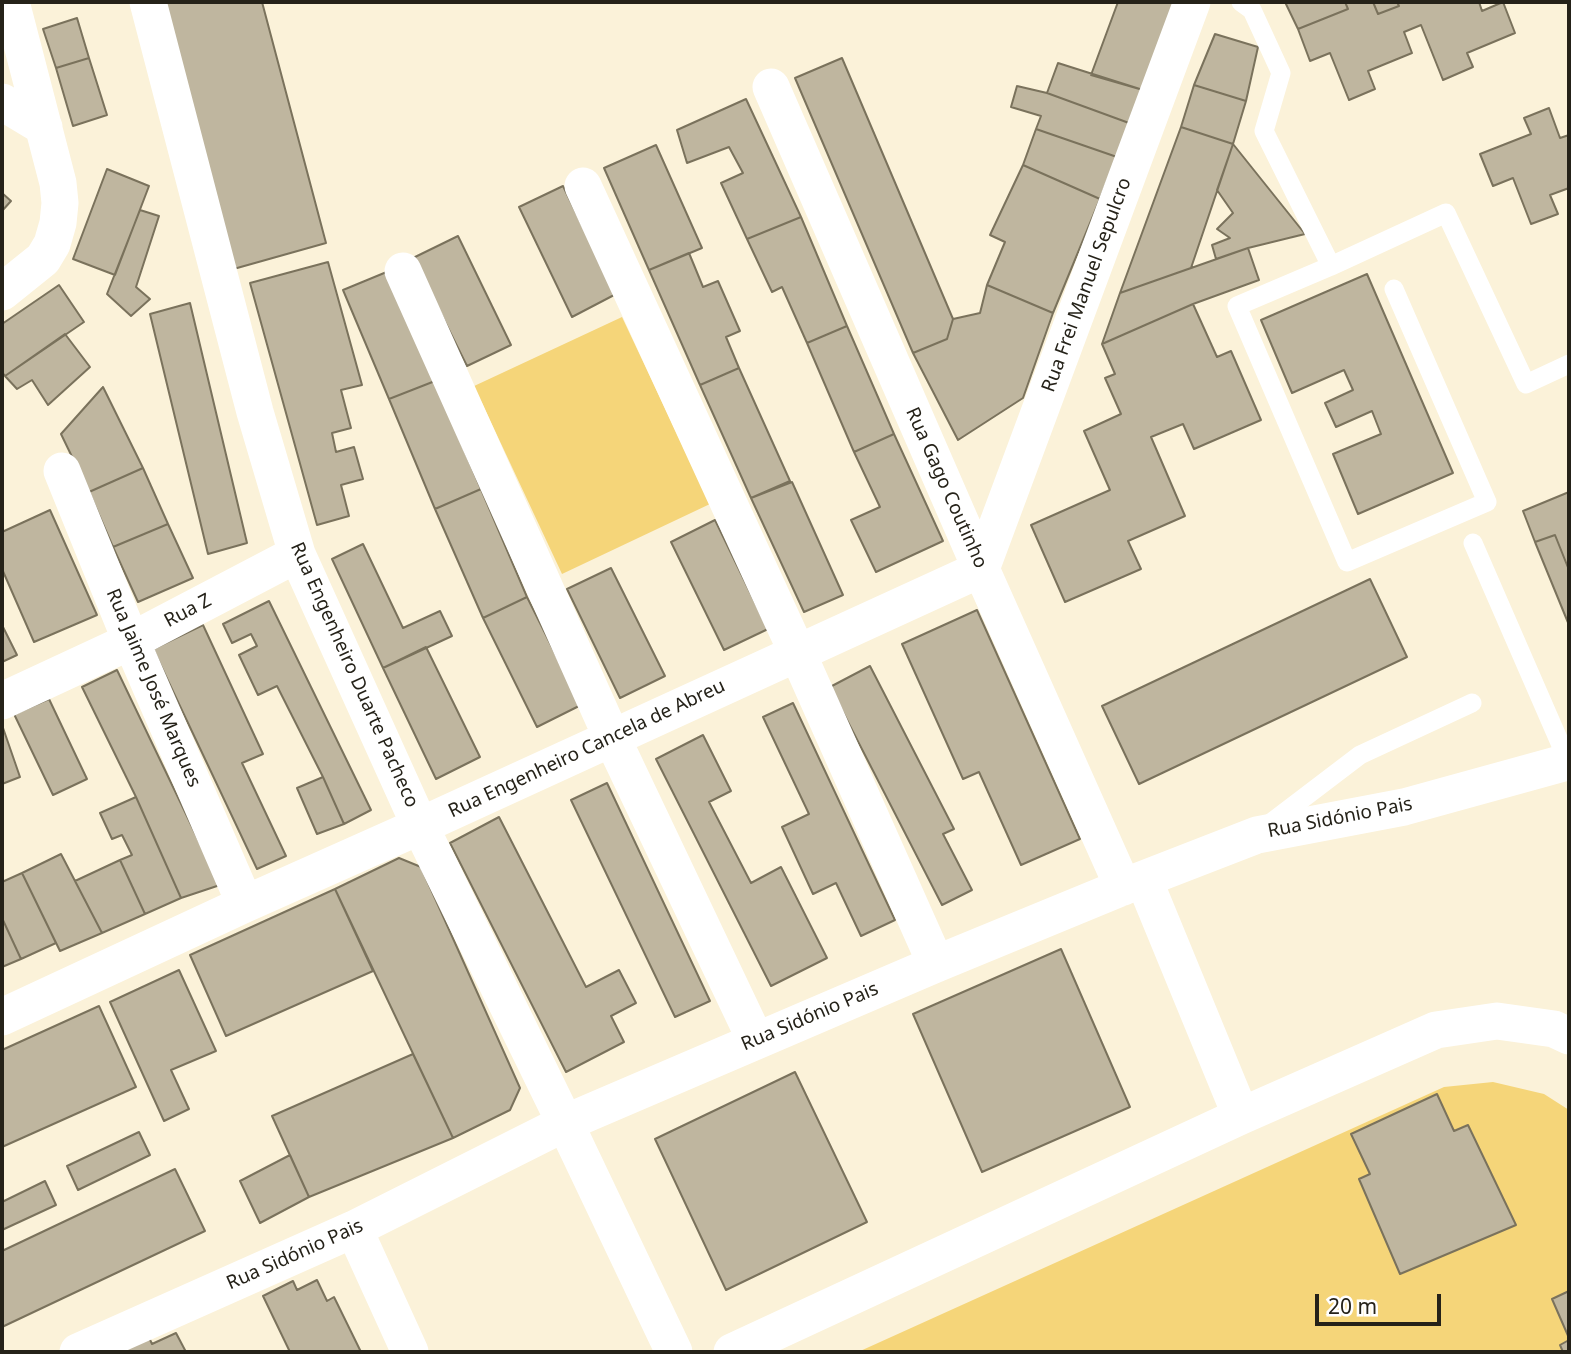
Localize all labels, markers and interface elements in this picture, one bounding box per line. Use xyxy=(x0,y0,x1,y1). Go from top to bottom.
street label: Rua Frei Manuel Sepulcro xyxy=(1038,175,1136,395)
street label: Rua Gago Coutinho xyxy=(900,404,992,572)
street label: Rua Engenheiro Duarte Pacheco xyxy=(285,539,423,811)
street label: Rua Jaime José Marques xyxy=(101,585,205,791)
street label: Rua Z xyxy=(161,589,215,633)
street label: Rua Engenheiro Cancela de Abreu xyxy=(445,675,729,823)
street label: Rua Sidónio Pais xyxy=(1266,793,1414,843)
street label: Rua Sidónio Pais xyxy=(738,978,882,1056)
street label: Rua Sidónio Pais xyxy=(223,1215,367,1295)
scale bar xyxy=(1319,1280,1445,1324)
text: 20 m xyxy=(1328,1292,1377,1320)

